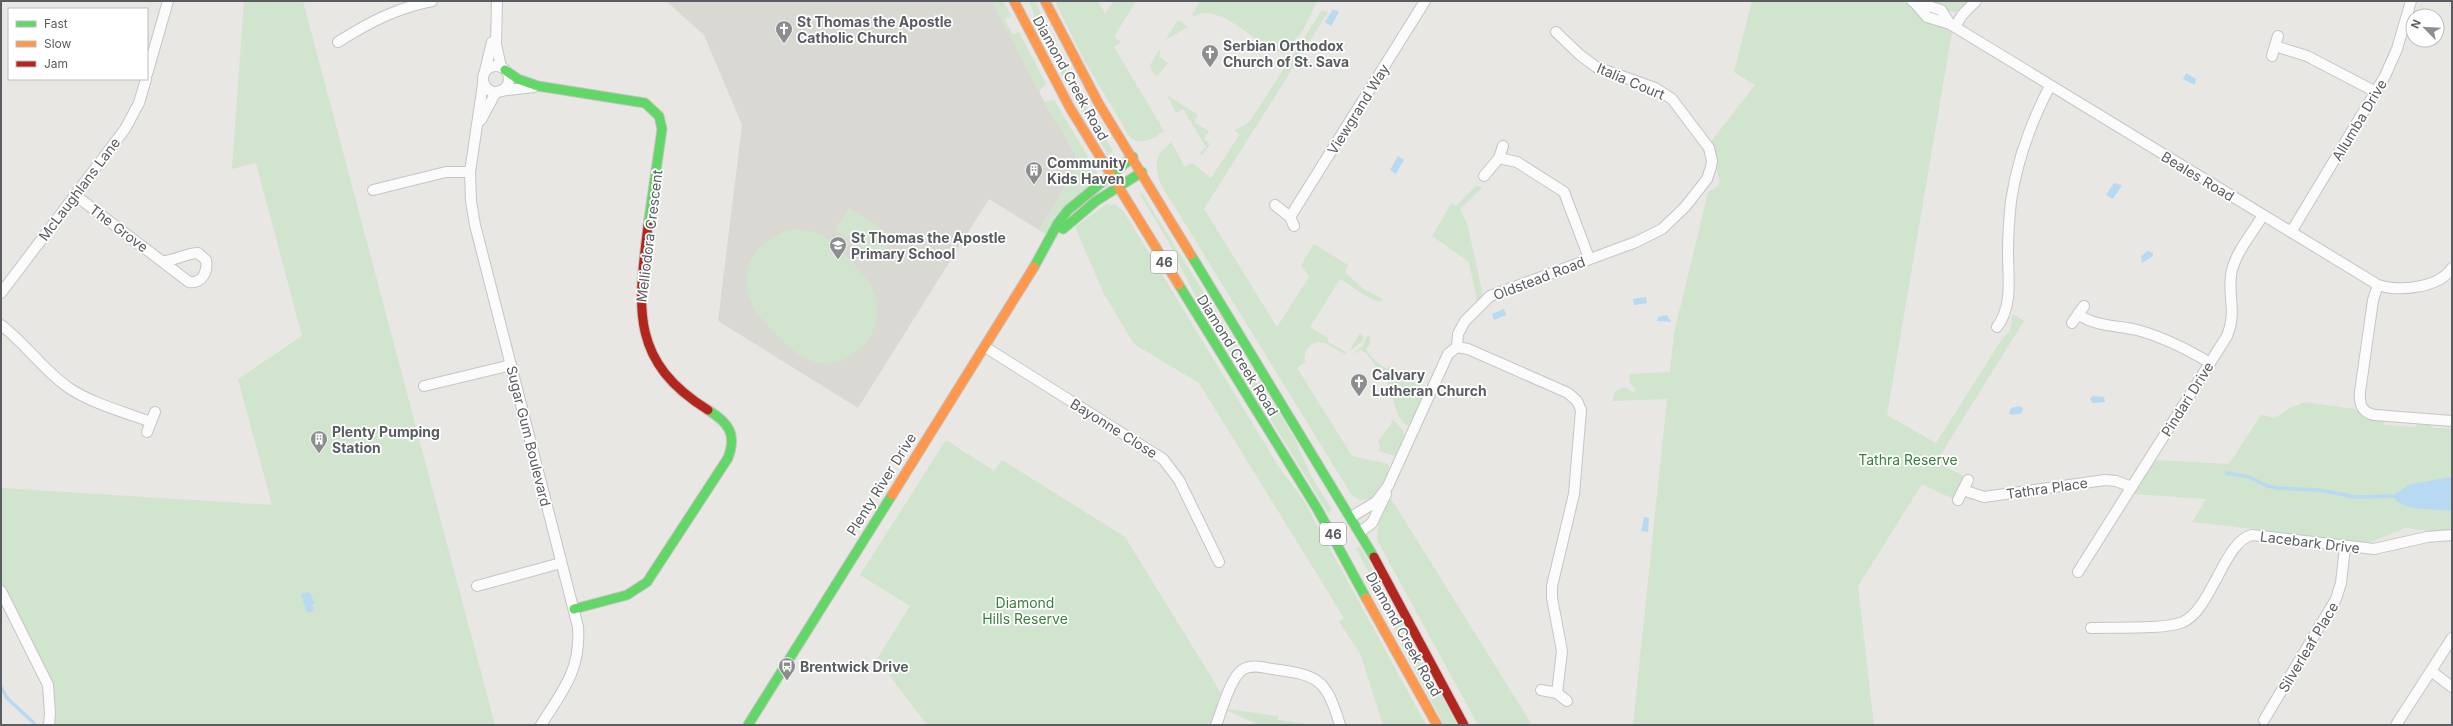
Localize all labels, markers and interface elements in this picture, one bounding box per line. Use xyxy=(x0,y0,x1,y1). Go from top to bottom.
legend xyxy=(8,8,148,80)
north arrow xyxy=(2405,8,2445,48)
place label: St Thomas the Apostle Catholic Church xyxy=(797,13,952,46)
street label: Diamond Creek Road xyxy=(1030,13,1112,143)
text: Fast xyxy=(44,16,68,31)
text: N xyxy=(2408,17,2424,31)
church icon: St Thomas the Apostle Catholic Church xyxy=(774,19,794,44)
text: Slow xyxy=(44,36,72,51)
place label: Serbian Orthodox Church of St. Sava xyxy=(1223,37,1349,70)
church icon: Serbian Orthodox Church of St. Sava xyxy=(1200,43,1220,68)
text: Jam xyxy=(44,56,68,71)
street label: Italia Court xyxy=(1595,59,1668,103)
street label: Viewgrand Way xyxy=(1323,61,1393,157)
street label: Allumba Drive xyxy=(2328,76,2390,164)
street label: McLaughlans Lane xyxy=(35,134,123,244)
street label: Beales Road xyxy=(2158,148,2238,204)
place label: Community Kids Haven xyxy=(1047,154,1127,187)
building icon: Community Kids Haven xyxy=(1024,160,1044,185)
street label: Melliodora Crescent xyxy=(632,168,666,303)
street label: The Grove xyxy=(86,201,152,255)
place label: St Thomas the Apostle Primary School xyxy=(851,229,1006,262)
school or university icon: St Thomas the Apostle Primary School xyxy=(828,235,848,260)
road number: 46 xyxy=(1151,251,1177,273)
street label: Oldstead Road xyxy=(1491,253,1587,303)
street label: Diamond Creek Road xyxy=(1194,291,1282,419)
street label: Pindari Drive xyxy=(2157,359,2217,439)
street label: Sugar Gum Boulevard xyxy=(503,364,555,508)
place label: Calvary Lutheran Church xyxy=(1372,366,1487,399)
church icon: Calvary Lutheran Church xyxy=(1349,372,1369,397)
street label: Bayonne Close xyxy=(1068,395,1160,461)
place label: Plenty Pumping Station xyxy=(332,423,440,456)
building icon: Plenty Pumping Station xyxy=(309,429,329,454)
street label: Plenty River Drive xyxy=(843,430,919,538)
park label: Tathra Reserve xyxy=(1858,451,1958,468)
street label: Tathra Place xyxy=(2005,474,2089,502)
road number: 46 xyxy=(1320,523,1346,545)
street label: Lacebark Drive xyxy=(2259,527,2361,557)
street label: Diamond Creek Road xyxy=(1363,569,1445,699)
park label: Diamond Hills Reserve xyxy=(982,594,1068,627)
street label: Silverleaf Place xyxy=(2274,599,2342,695)
bus stop icon: Brentwick Drive xyxy=(777,656,797,681)
place label: Brentwick Drive xyxy=(800,658,909,675)

